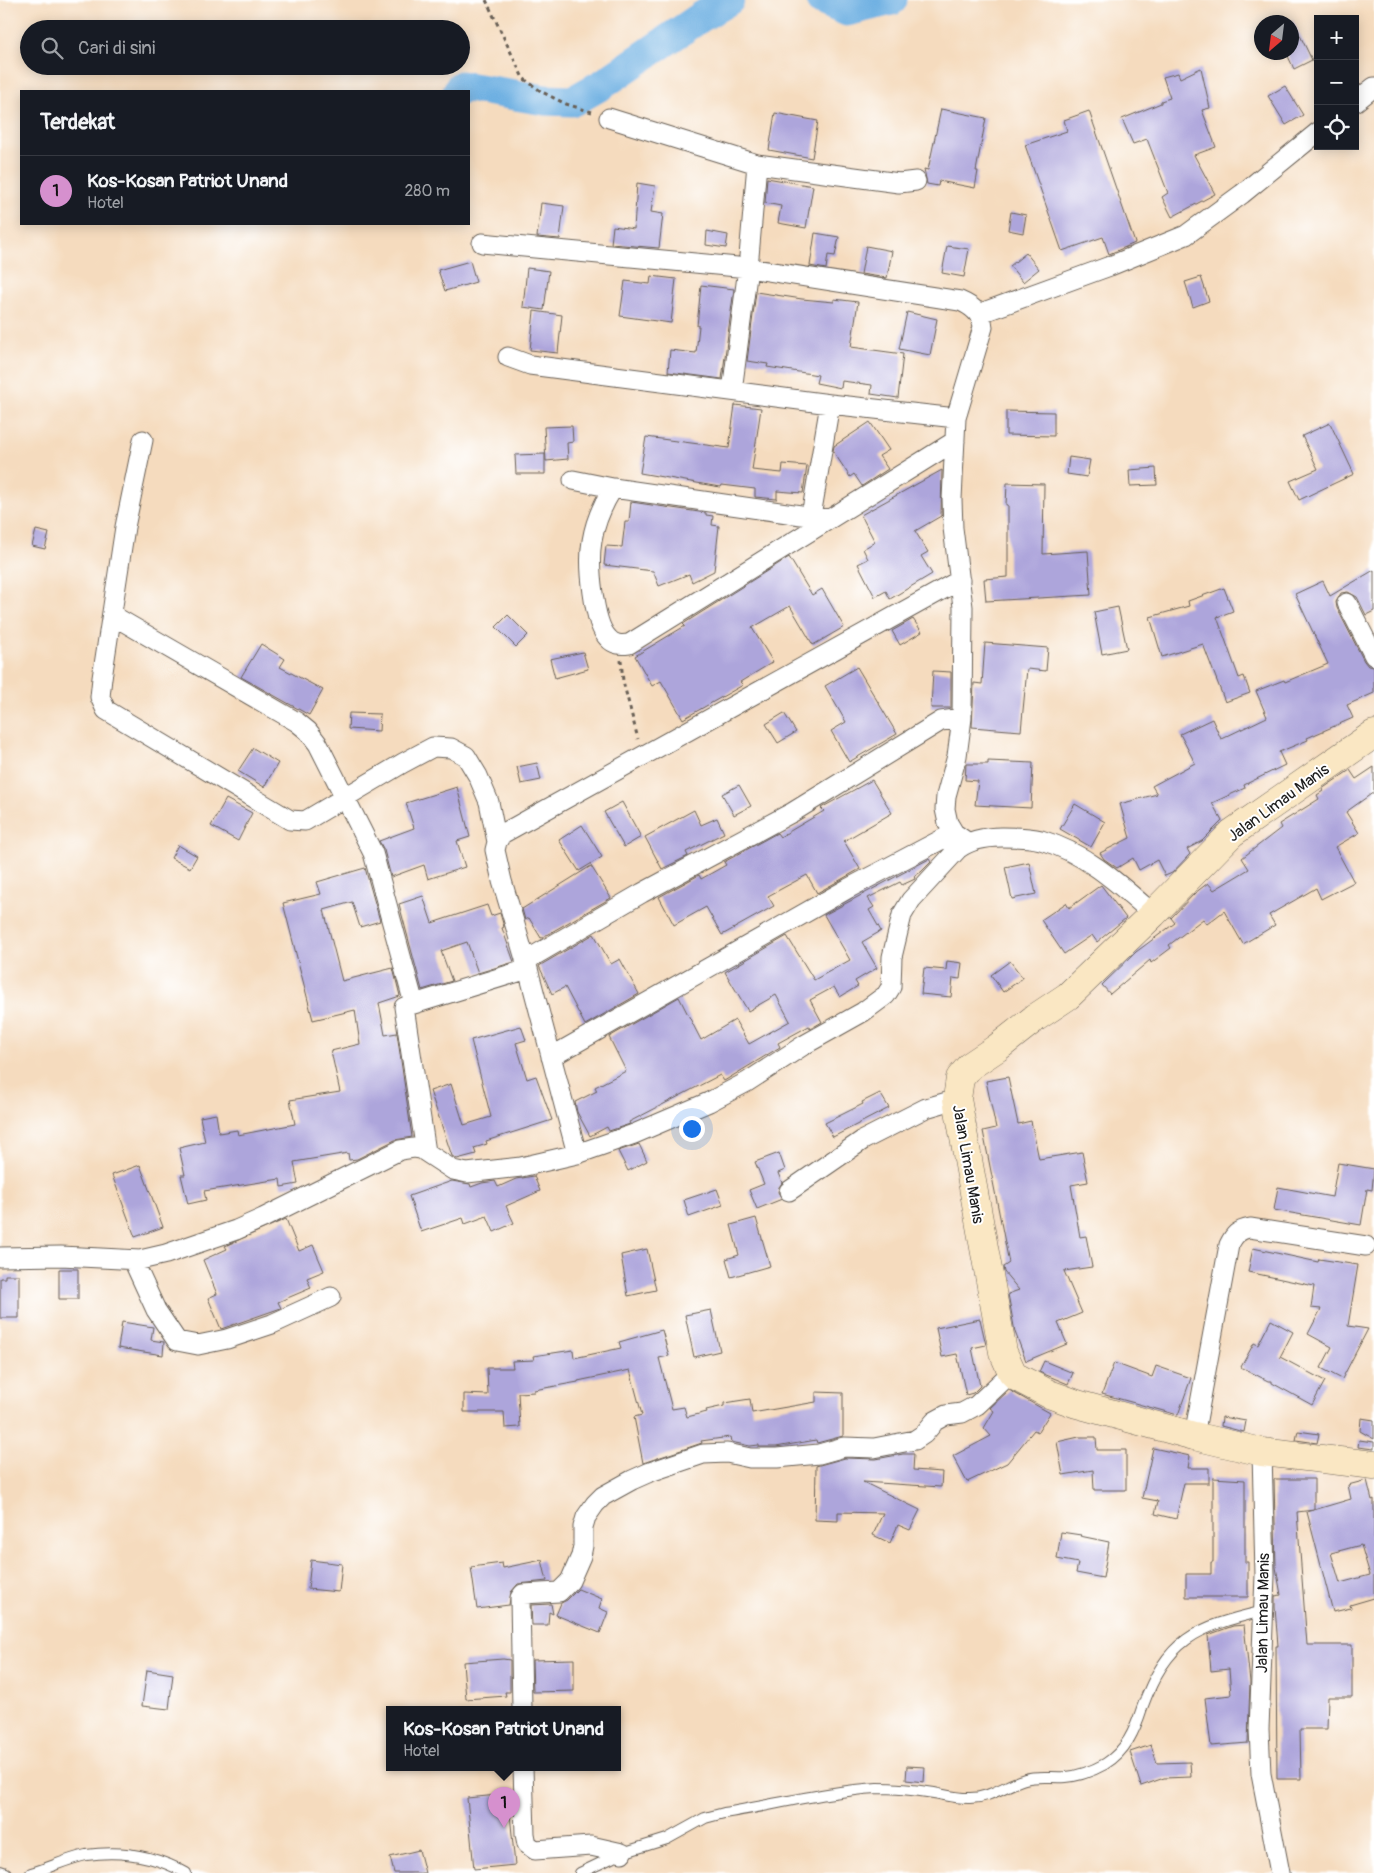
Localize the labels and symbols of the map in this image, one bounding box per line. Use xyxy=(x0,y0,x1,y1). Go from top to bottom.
north arrow xyxy=(1254,15,1299,60)
street label: Jalan Limau Manis xyxy=(1224,759,1333,846)
street label: Jalan Limau Manis xyxy=(948,1103,988,1225)
your location xyxy=(679,1116,705,1142)
street label: Jalan Limau Manis xyxy=(1252,1553,1274,1673)
pin: 1 xyxy=(488,1787,520,1828)

